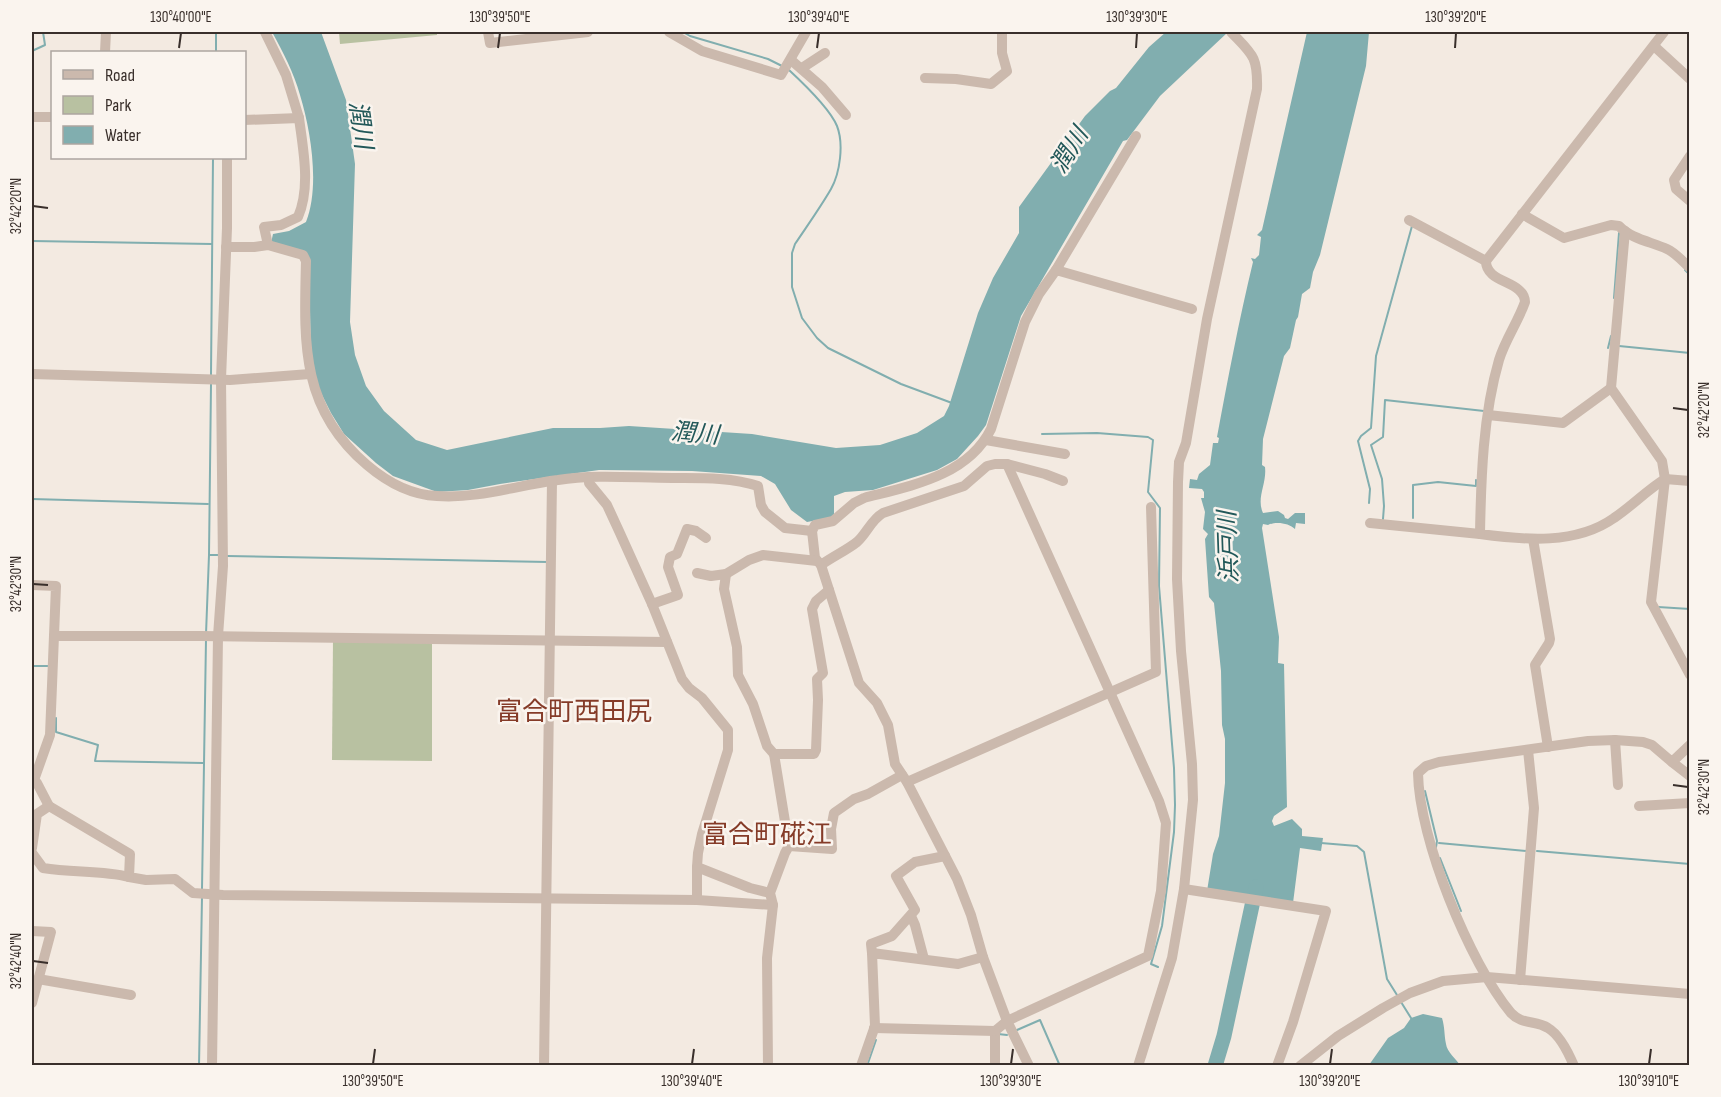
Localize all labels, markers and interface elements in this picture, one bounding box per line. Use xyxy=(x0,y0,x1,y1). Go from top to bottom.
text: 130°40'00"E xyxy=(150,8,212,27)
text: 130°39'50"E xyxy=(469,8,531,27)
text: 130°39'40"E xyxy=(788,8,850,27)
text: 130°39'30"E xyxy=(1106,8,1168,27)
text: 130°39'20"E xyxy=(1425,8,1487,27)
legend xyxy=(51,51,246,159)
text: Road xyxy=(105,65,135,86)
text: Park xyxy=(105,95,131,116)
water label: 潤川 xyxy=(343,99,379,154)
water label: 潤川 xyxy=(1044,120,1096,178)
text: Water xyxy=(105,125,141,146)
text: 32°42'20"N xyxy=(7,178,26,234)
text: 32°42'20"N xyxy=(1695,382,1714,438)
water label: 潤川 xyxy=(670,417,723,450)
water label: 浜戸川 xyxy=(1213,508,1244,583)
text: 32°42'30"N xyxy=(7,556,26,612)
district label: 富合町西田尻 xyxy=(496,697,652,728)
text: 32°42'30"N xyxy=(1695,759,1714,815)
district label: 富合町硴江 xyxy=(702,820,832,851)
text: 32°42'40"N xyxy=(7,933,26,989)
text: 130°39'50"E xyxy=(342,1072,404,1091)
text: 130°39'40"E xyxy=(661,1072,723,1091)
text: 130°39'30"E xyxy=(980,1072,1042,1091)
text: 130°39'20"E xyxy=(1299,1072,1361,1091)
text: 130°39'10"E xyxy=(1619,1072,1679,1091)

